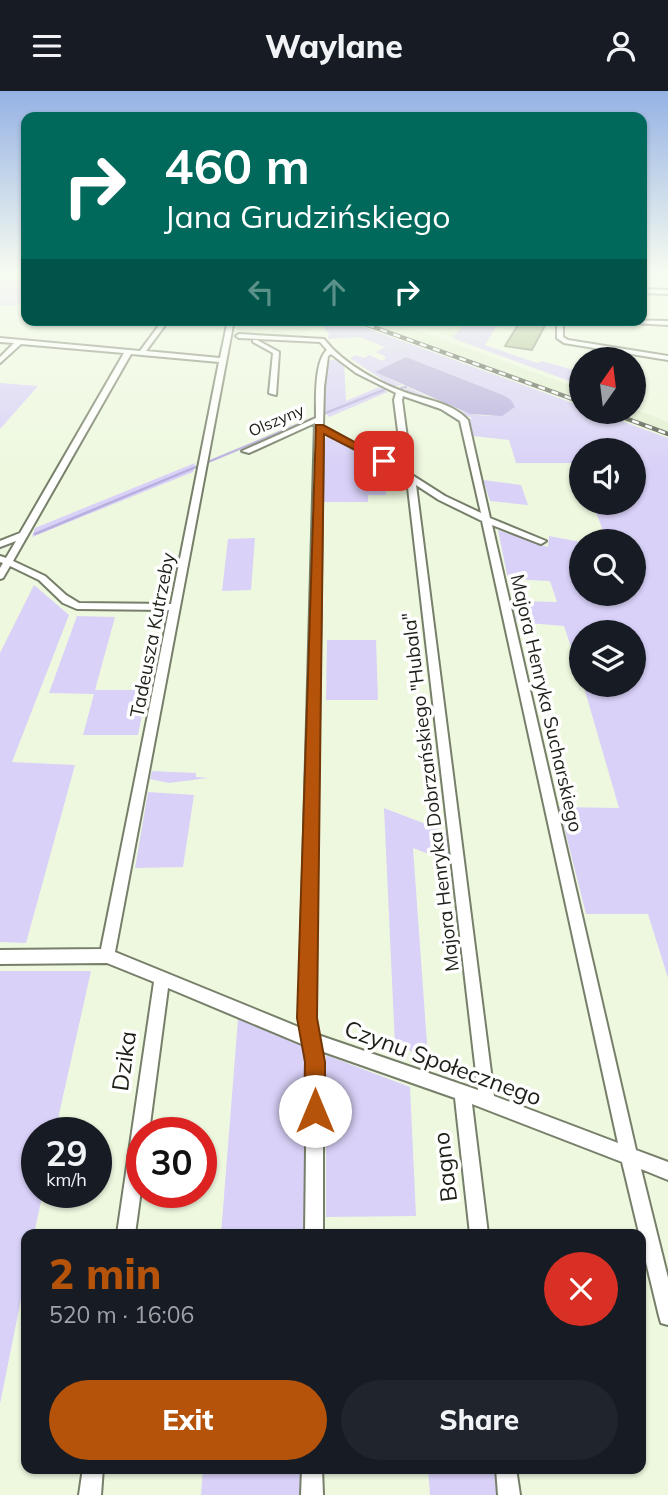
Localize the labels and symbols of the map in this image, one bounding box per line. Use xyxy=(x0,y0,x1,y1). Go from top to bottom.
north arrow xyxy=(569,347,646,423)
street label: Olszyny xyxy=(245,399,307,441)
pin xyxy=(354,431,414,491)
street label: Tadeusza Kutrzeby xyxy=(124,551,180,719)
street label: Majora Henryka Sucharskiego xyxy=(506,572,588,834)
street label: Majora Henryka Dobrzańskiego "Hubala" xyxy=(396,611,464,973)
street label: Czynu Społecznego xyxy=(341,1013,546,1112)
street label: Dzika xyxy=(105,1029,142,1093)
position arrow xyxy=(278,1074,352,1148)
speed limit sign: 30 xyxy=(126,1117,217,1208)
street label: Bagno xyxy=(426,1131,463,1204)

